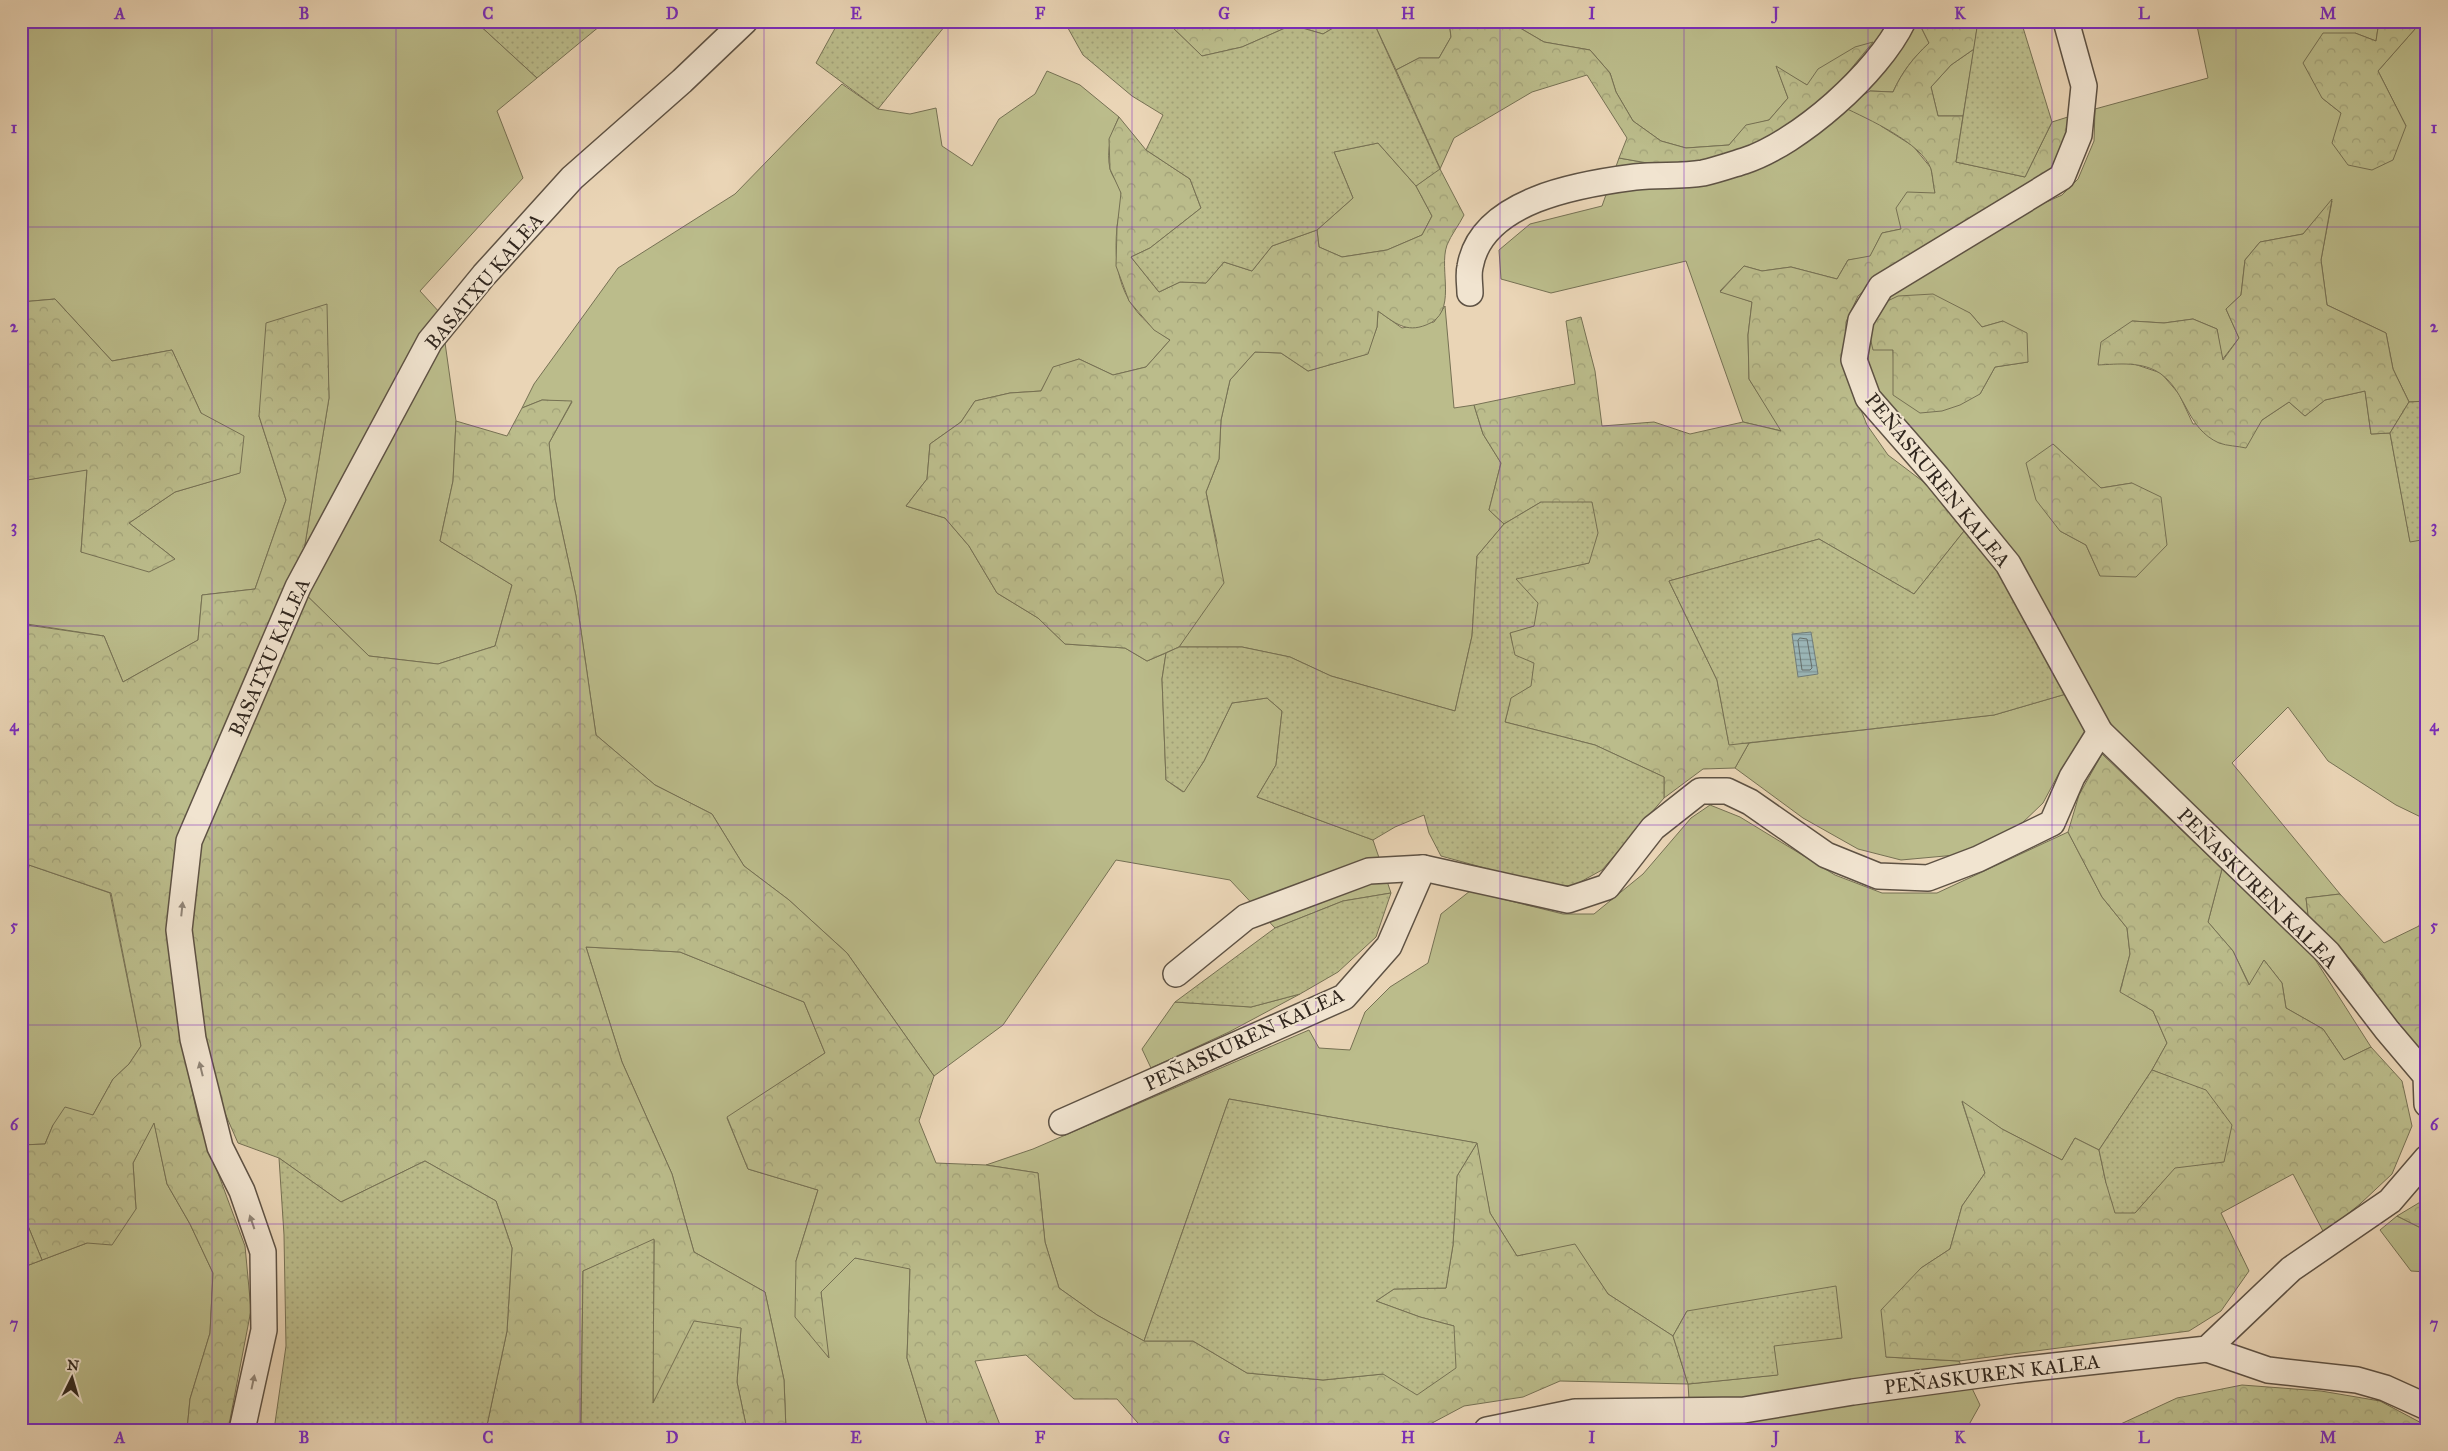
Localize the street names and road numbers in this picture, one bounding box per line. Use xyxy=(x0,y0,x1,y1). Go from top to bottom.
street label: BASATXU KALEA xyxy=(420,208,548,354)
street label: PEÑASKUREN KALEA xyxy=(1860,387,2017,572)
street label: BASATXU KALEA xyxy=(223,574,315,740)
street label: PEÑASKUREN KALEA xyxy=(2173,802,2344,974)
street label: PEÑASKUREN KALEA xyxy=(1140,981,1348,1096)
street label: PEÑASKUREN KALEA xyxy=(1883,1348,2102,1399)

